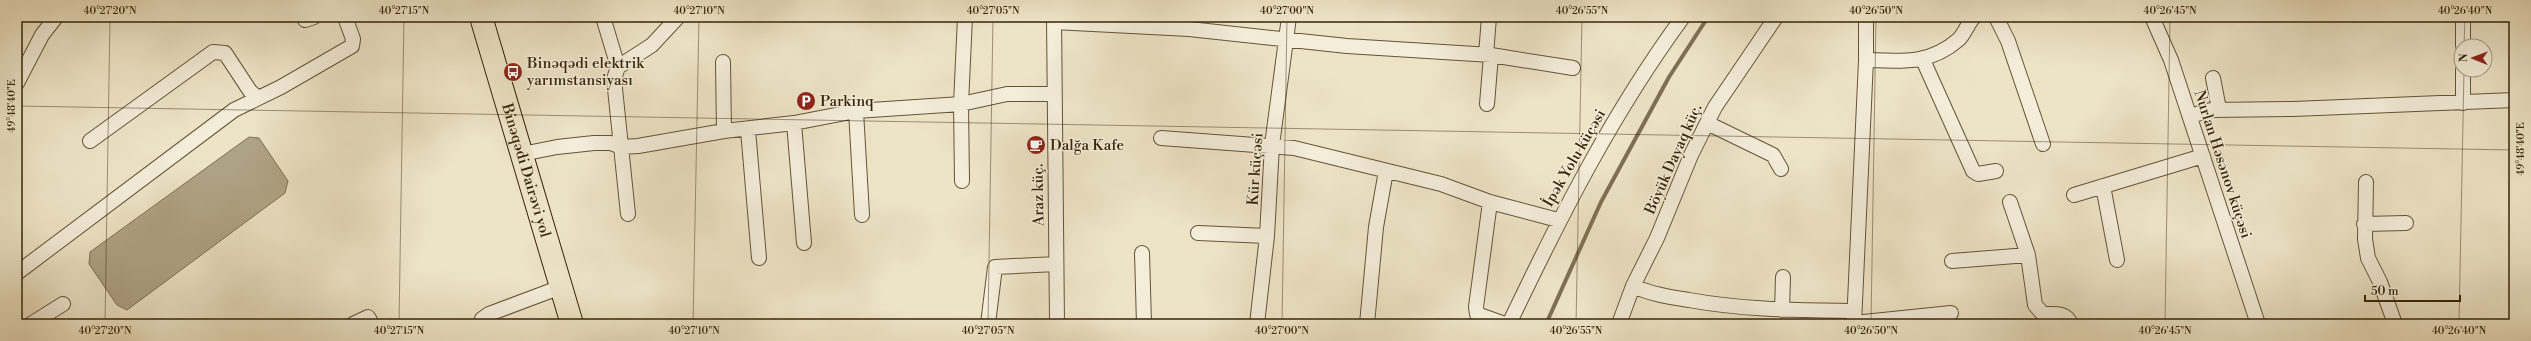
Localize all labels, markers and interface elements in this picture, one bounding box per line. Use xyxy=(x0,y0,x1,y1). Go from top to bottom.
text: 40°27'20"N xyxy=(84,5,137,17)
text: 40°27'15"N xyxy=(379,5,430,17)
text: 40°27'10"N xyxy=(673,5,725,17)
text: 40°27'05"N xyxy=(967,5,1020,17)
text: 40°27'00"N xyxy=(1260,5,1314,17)
text: 40°26'55"N xyxy=(1556,5,1609,17)
text: 40°26'50"N xyxy=(1849,5,1903,17)
text: 40°26'45"N xyxy=(2143,5,2197,17)
text: 40°26'40"N xyxy=(2438,5,2493,17)
north arrow xyxy=(2453,38,2493,78)
text: N xyxy=(2457,53,2471,62)
place label: Binəqədi elektrik yarımstansiyası xyxy=(526,54,645,90)
bus stop icon: Binəqədi elektrik yarımstansiyası xyxy=(502,61,524,83)
text: 49°48'40"E xyxy=(6,79,18,133)
street label: Nurlan Həsənov küçəsi xyxy=(2190,88,2255,241)
parking icon: Parkinq xyxy=(795,90,817,112)
place label: Parkinq xyxy=(820,92,874,111)
street label: Binəqədi Dairəvi yol xyxy=(497,100,555,240)
street label: Böyük Dayaq küç. xyxy=(1640,101,1706,218)
street label: İpək Yolu küçəsi xyxy=(1538,105,1610,210)
text: 49°48'40"E xyxy=(2515,122,2527,176)
street label: Kür küçəsi xyxy=(1243,132,1268,206)
cafe icon: Dalğa Kafe xyxy=(1025,134,1047,156)
place label: Dalğa Kafe xyxy=(1050,136,1124,155)
street label: Araz küç. xyxy=(1028,164,1049,227)
scale bar xyxy=(2365,277,2460,303)
text: 50 m xyxy=(2371,284,2399,299)
text: 40°27'20"N xyxy=(79,325,132,337)
text: 40°27'15"N xyxy=(374,325,425,337)
text: 40°27'10"N xyxy=(668,325,720,337)
text: 40°27'05"N xyxy=(962,325,1015,337)
text: 40°27'00"N xyxy=(1255,325,1309,337)
text: 40°26'55"N xyxy=(1550,325,1603,337)
text: 40°26'50"N xyxy=(1844,325,1898,337)
text: 40°26'45"N xyxy=(2138,325,2192,337)
text: 40°26'40"N xyxy=(2432,325,2487,337)

